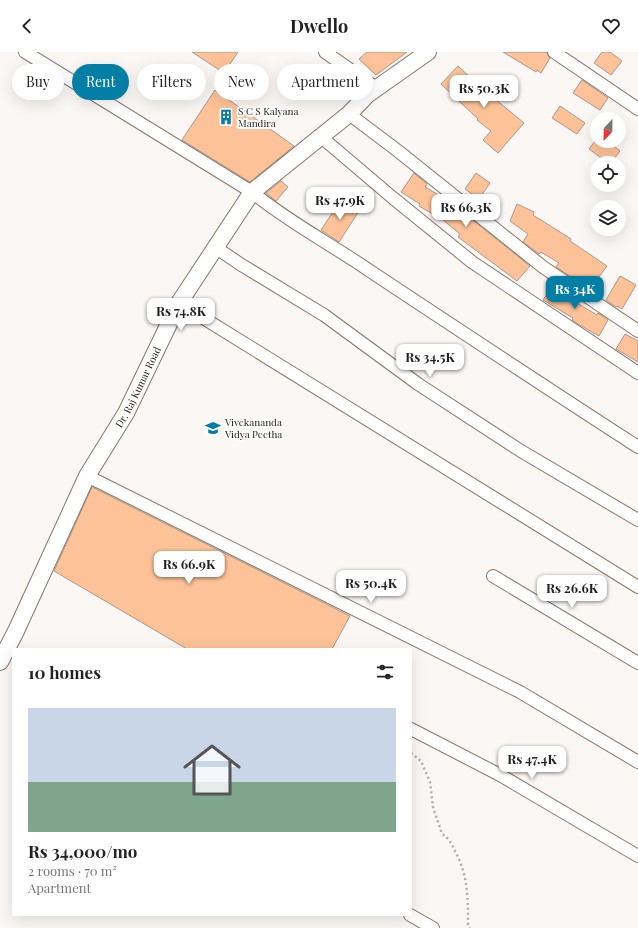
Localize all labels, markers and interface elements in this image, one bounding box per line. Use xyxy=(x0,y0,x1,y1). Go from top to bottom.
text: Dwello xyxy=(290,14,348,38)
icon: back xyxy=(16,15,38,37)
icon: heart xyxy=(600,15,622,37)
chip: Buy xyxy=(12,64,64,100)
chip: Rent xyxy=(72,64,129,100)
chip: Filters xyxy=(137,64,206,100)
chip: New xyxy=(214,64,269,100)
chip: Apartment xyxy=(277,64,373,100)
pin: Rs 50.3K xyxy=(443,75,525,109)
text: Rs 50.3K xyxy=(458,79,510,96)
place label: S C S Kalyana Mandira xyxy=(238,104,298,130)
building icon: S C S Kalyana Mandira xyxy=(217,108,235,126)
north arrow xyxy=(590,112,626,148)
map controls xyxy=(590,112,626,236)
button: locate xyxy=(590,156,626,192)
pin: Rs 47.9K xyxy=(299,187,381,221)
text: Rs 47.9K xyxy=(315,191,365,208)
pin: Rs 66.3K xyxy=(425,194,507,228)
text: Rs 66.3K xyxy=(440,198,492,215)
button: layers xyxy=(590,200,626,236)
pin: Rs 34K xyxy=(542,276,608,310)
text: Rs 34K xyxy=(555,280,595,297)
pin: Rs 74.8K xyxy=(140,298,222,332)
text: Rs 74.8K xyxy=(156,302,206,319)
street label: Dr. Raj Kumar Road xyxy=(112,344,164,430)
pin: Rs 34.5K xyxy=(389,344,471,378)
text: Rs 34.5K xyxy=(405,348,455,365)
place label: Vivekananda Vidya Peetha xyxy=(224,415,282,441)
school or university icon: Vivekananda Vidya Peetha xyxy=(204,419,222,437)
pin: Rs 66.9K xyxy=(148,551,230,585)
text: Rs 66.9K xyxy=(163,555,215,572)
pin: Rs 50.4K xyxy=(330,570,412,604)
text: Rs 50.4K xyxy=(345,574,397,591)
pin: Rs 26.6K xyxy=(531,575,613,609)
text: Rs 26.6K xyxy=(546,579,598,596)
text: 10 homes xyxy=(28,661,101,683)
icon: filters xyxy=(374,661,396,683)
icon: home xyxy=(176,734,248,806)
pin: Rs 47.4K xyxy=(491,746,573,780)
text: Rs 47.4K xyxy=(507,750,557,767)
text: Rs 34,000/mo xyxy=(28,840,137,862)
text: 2 rooms · 70 m² xyxy=(28,862,117,879)
text: Apartment xyxy=(28,879,91,896)

